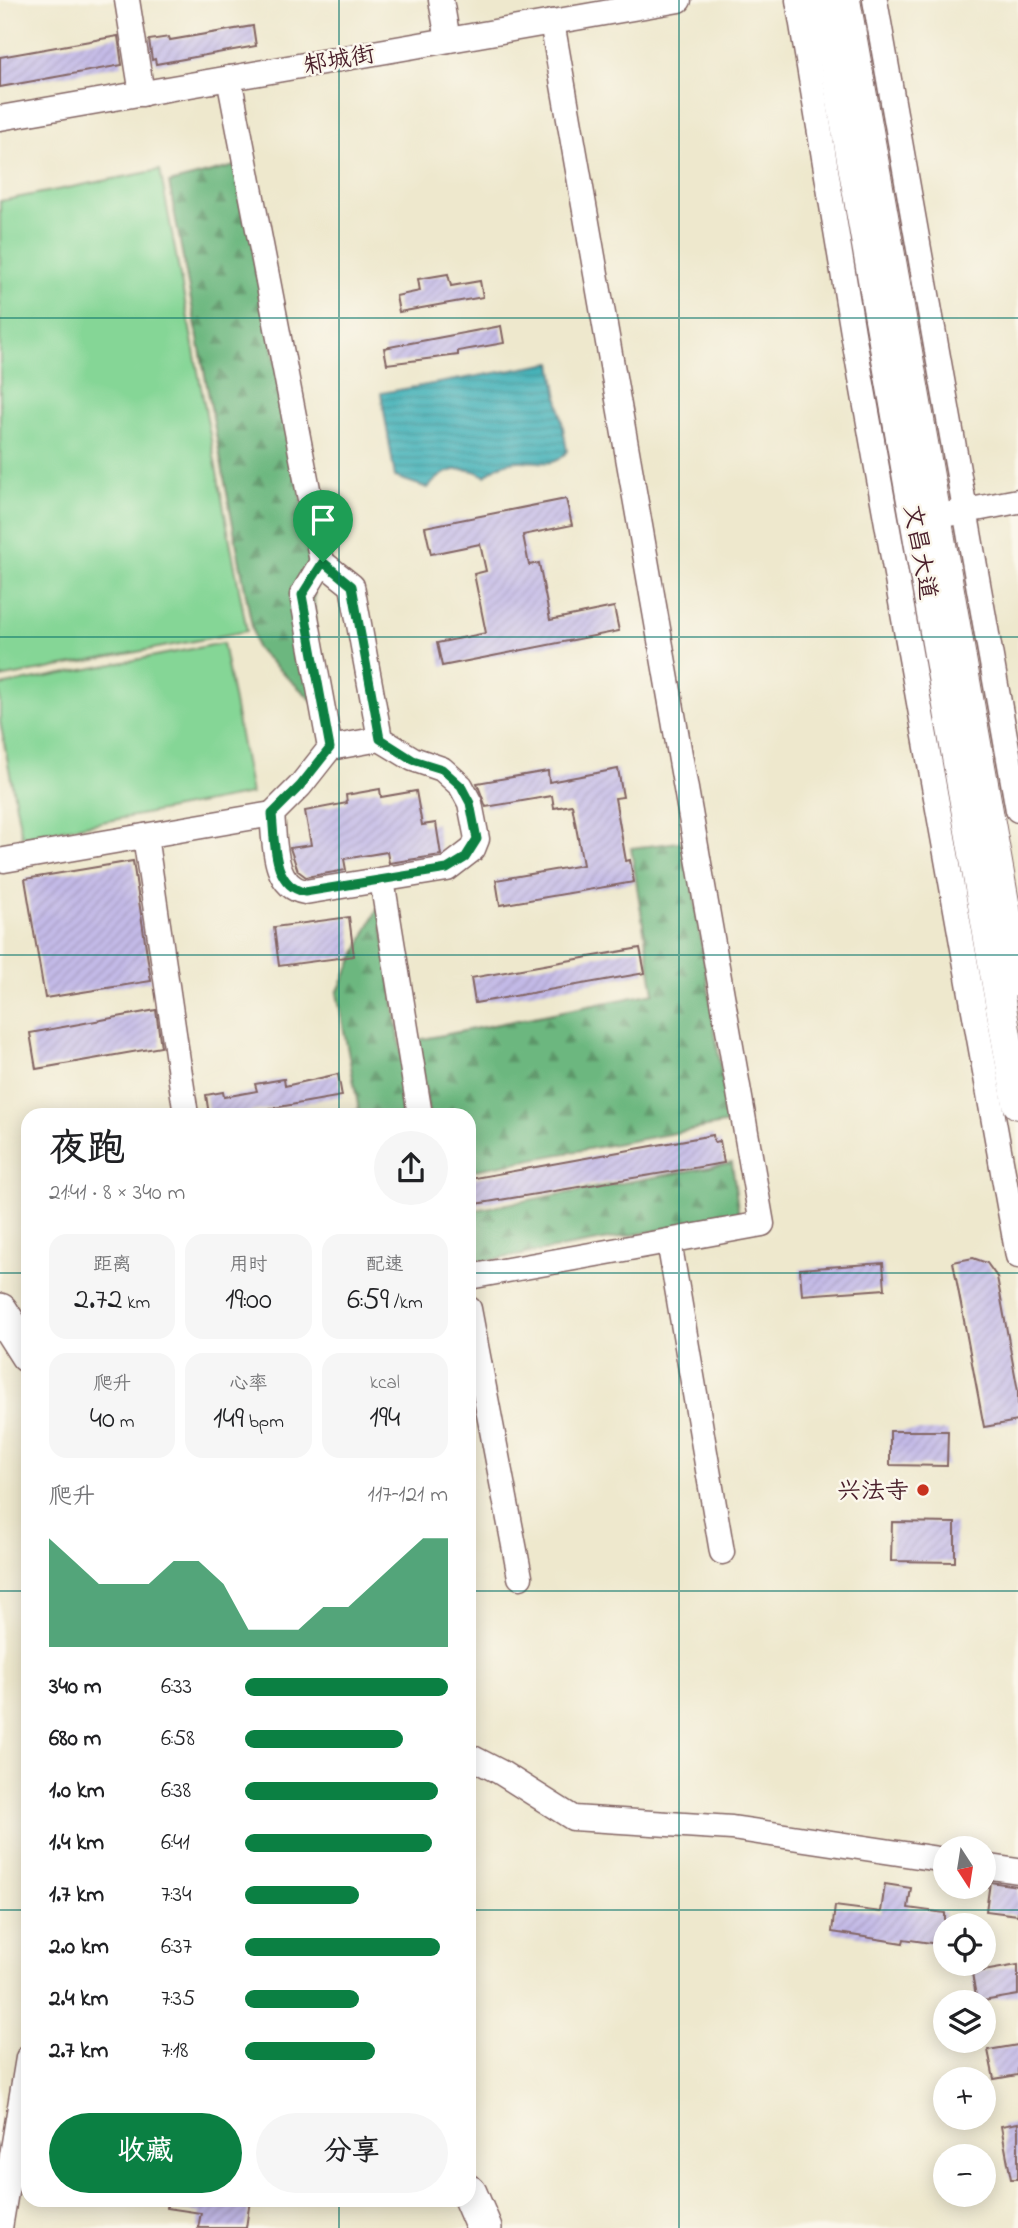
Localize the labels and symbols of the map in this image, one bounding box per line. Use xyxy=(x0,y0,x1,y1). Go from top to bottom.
street label: 邾城街 xyxy=(301,38,378,85)
pin xyxy=(293,490,353,562)
street label: 文昌大道 xyxy=(893,502,944,603)
place label: 兴法寺 xyxy=(837,1475,909,1510)
marker: 兴法寺 xyxy=(915,1482,931,1498)
north arrow xyxy=(933,1836,996,1899)

